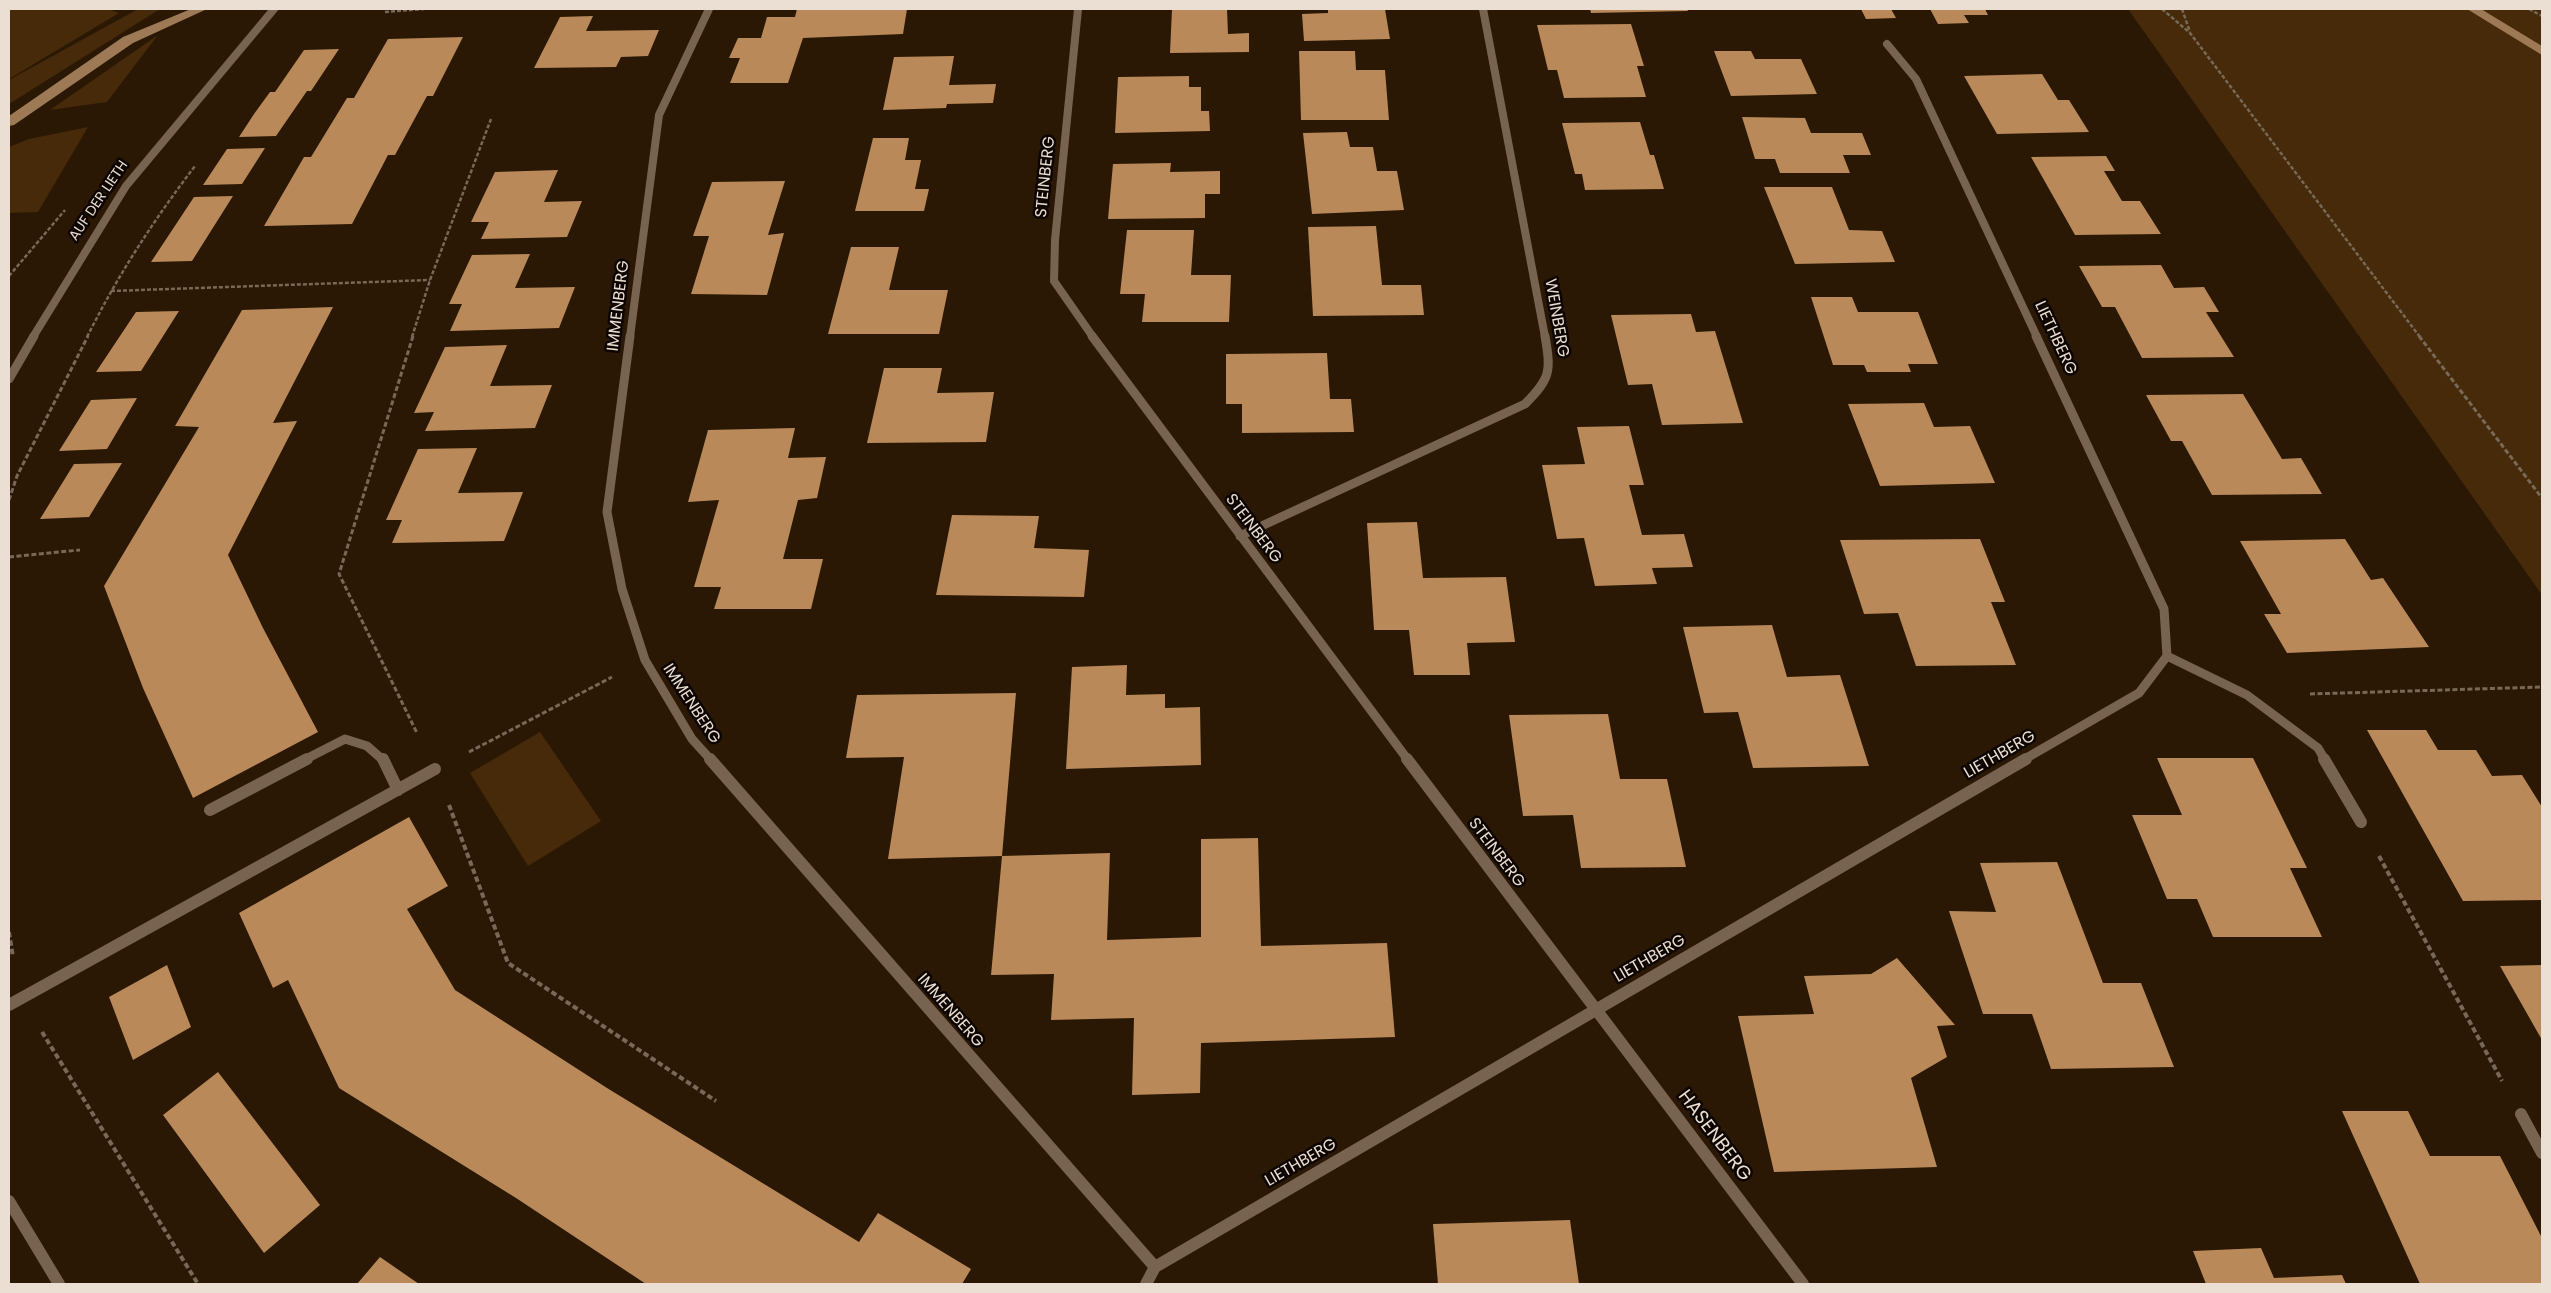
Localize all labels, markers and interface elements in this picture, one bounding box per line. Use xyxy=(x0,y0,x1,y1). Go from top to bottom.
street label: STEINBERG xyxy=(1032,135,1060,219)
street label: AUF DER LIETH xyxy=(66,158,132,244)
street label: IMMENBERG xyxy=(604,260,634,352)
street label: WEINBERG xyxy=(1540,277,1572,359)
street label: LIETHBERG xyxy=(2030,298,2080,378)
street label: STEINBERG xyxy=(1221,491,1285,567)
street label: IMMENBERG xyxy=(658,661,724,747)
street label: LIETHBERG xyxy=(1961,727,2039,783)
street label: STEINBERG xyxy=(1464,815,1528,891)
street label: LIETHBERG xyxy=(1611,931,1689,987)
street label: IMMENBERG xyxy=(913,970,987,1052)
street label: HASENBERG xyxy=(1672,1086,1756,1186)
street label: LIETHBERG xyxy=(1262,1135,1340,1191)

